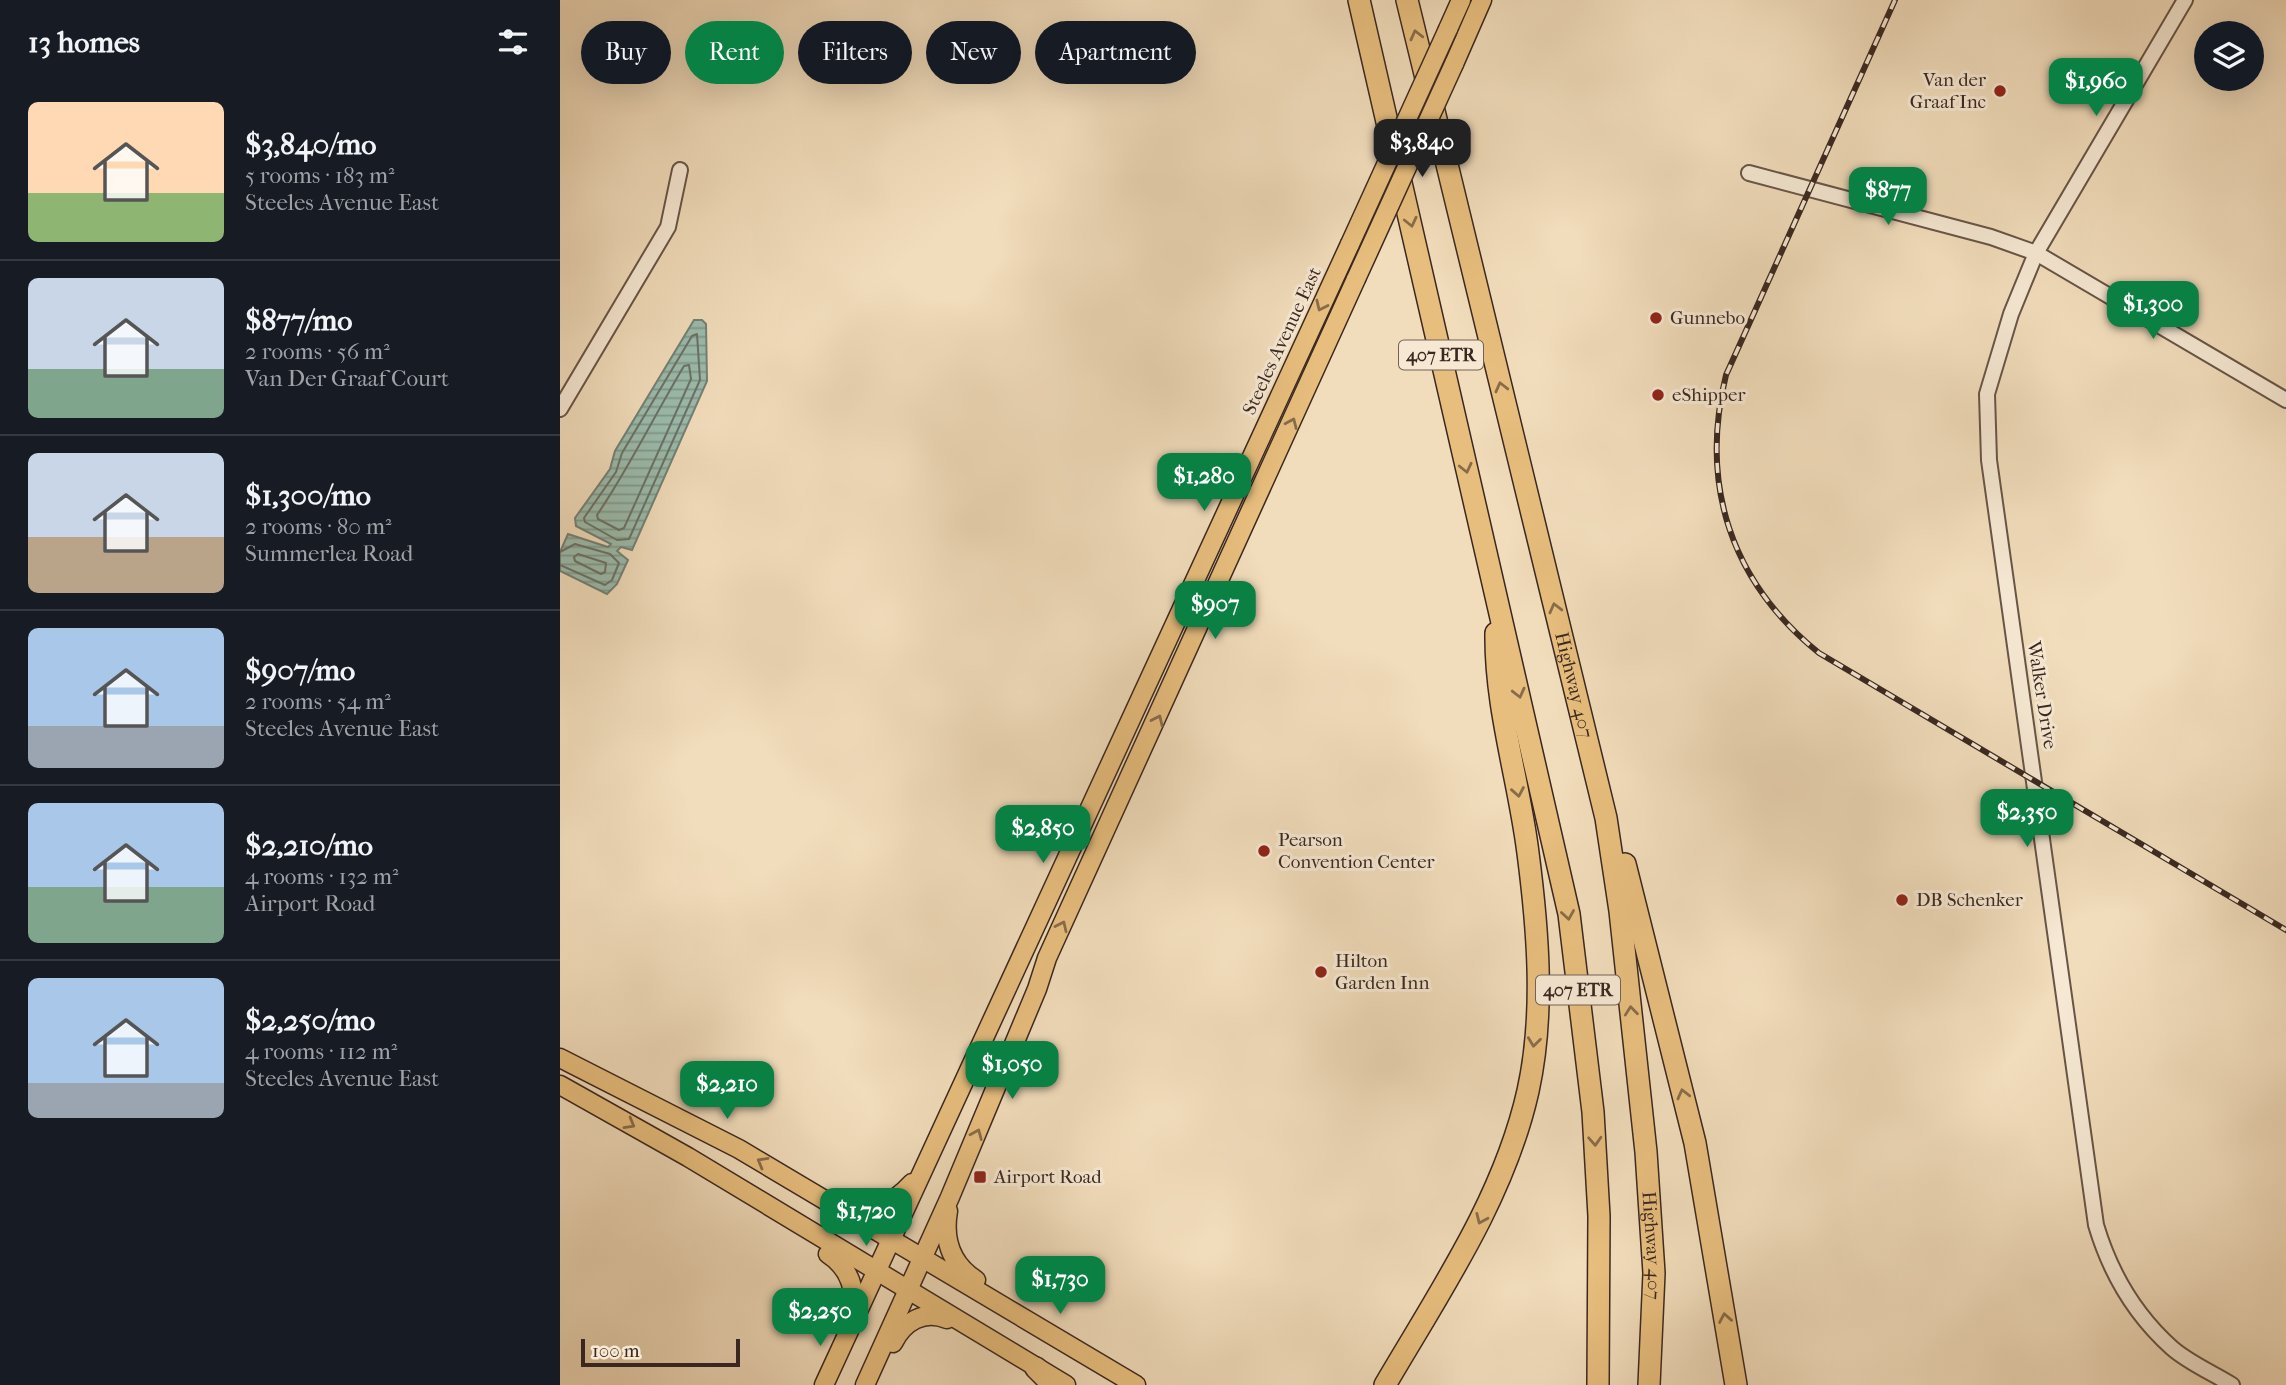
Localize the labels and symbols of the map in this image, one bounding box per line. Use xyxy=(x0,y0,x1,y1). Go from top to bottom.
one-way arrow xyxy=(1410,29,1424,41)
pin: $1,960 xyxy=(2039,58,2153,118)
place label: Van der Graaf Inc xyxy=(1910,69,1987,113)
marker: Van der Graaf Inc xyxy=(1992,83,2008,99)
pin: $3,840 xyxy=(1365,120,1479,179)
pin: $877 xyxy=(1847,168,1929,227)
one-way arrow xyxy=(1403,216,1417,228)
street label: Steeles Avenue East xyxy=(1238,263,1326,418)
pin: $1,300 xyxy=(2096,282,2210,341)
one-way arrow xyxy=(1315,298,1329,311)
place label: Gunnebo xyxy=(1670,307,1746,329)
marker: Gunnebo xyxy=(1648,310,1664,326)
road number: 407 ETR xyxy=(1399,340,1483,370)
one-way arrow xyxy=(1495,381,1509,393)
place label: eShipper xyxy=(1672,384,1747,406)
marker: eShipper xyxy=(1650,387,1666,403)
one-way arrow xyxy=(1284,418,1298,430)
pin: $1,280 xyxy=(1147,454,1261,513)
one-way arrow xyxy=(1458,462,1473,474)
pin: $907 xyxy=(1174,582,1256,641)
one-way arrow xyxy=(1549,602,1563,614)
street label: Highway 407 xyxy=(1550,630,1597,740)
street label: Walker Drive xyxy=(2022,639,2061,750)
one-way arrow xyxy=(1511,687,1525,699)
one-way arrow xyxy=(1150,714,1164,727)
one-way arrow xyxy=(1510,786,1525,798)
pin: $2,350 xyxy=(1970,790,2084,849)
pin: $2,850 xyxy=(986,806,1100,865)
place label: Pearson Convention Center xyxy=(1278,829,1436,873)
marker: Pearson Convention Center xyxy=(1256,843,1272,859)
place label: DB Schenker xyxy=(1916,889,2024,911)
marker: DB Schenker xyxy=(1894,892,1910,908)
one-way arrow xyxy=(1560,909,1575,921)
one-way arrow xyxy=(1054,921,1068,933)
place label: Hilton Garden Inn xyxy=(1335,950,1429,994)
marker: Hilton Garden Inn xyxy=(1313,964,1329,980)
road number: 407 ETR xyxy=(1536,975,1620,1004)
one-way arrow xyxy=(1624,1006,1639,1017)
one-way arrow xyxy=(1527,1037,1542,1048)
pin: $1,050 xyxy=(955,1042,1069,1101)
pin: $2,210 xyxy=(670,1062,784,1121)
one-way arrow xyxy=(1677,1088,1691,1100)
one-way arrow xyxy=(623,1116,636,1129)
one-way arrow xyxy=(969,1129,983,1142)
one-way arrow xyxy=(1587,1136,1602,1147)
one-way arrow xyxy=(757,1157,770,1170)
place label: Airport Road xyxy=(993,1166,1102,1188)
marker: Airport Road xyxy=(972,1169,988,1185)
pin: $1,720 xyxy=(809,1188,923,1248)
street label: Highway 407 xyxy=(1638,1191,1665,1300)
one-way arrow xyxy=(1475,1211,1489,1224)
pin: $1,730 xyxy=(1003,1256,1117,1316)
pin: $2,250 xyxy=(763,1288,877,1348)
one-way arrow xyxy=(1718,1312,1733,1324)
scale bar xyxy=(581,1336,740,1368)

